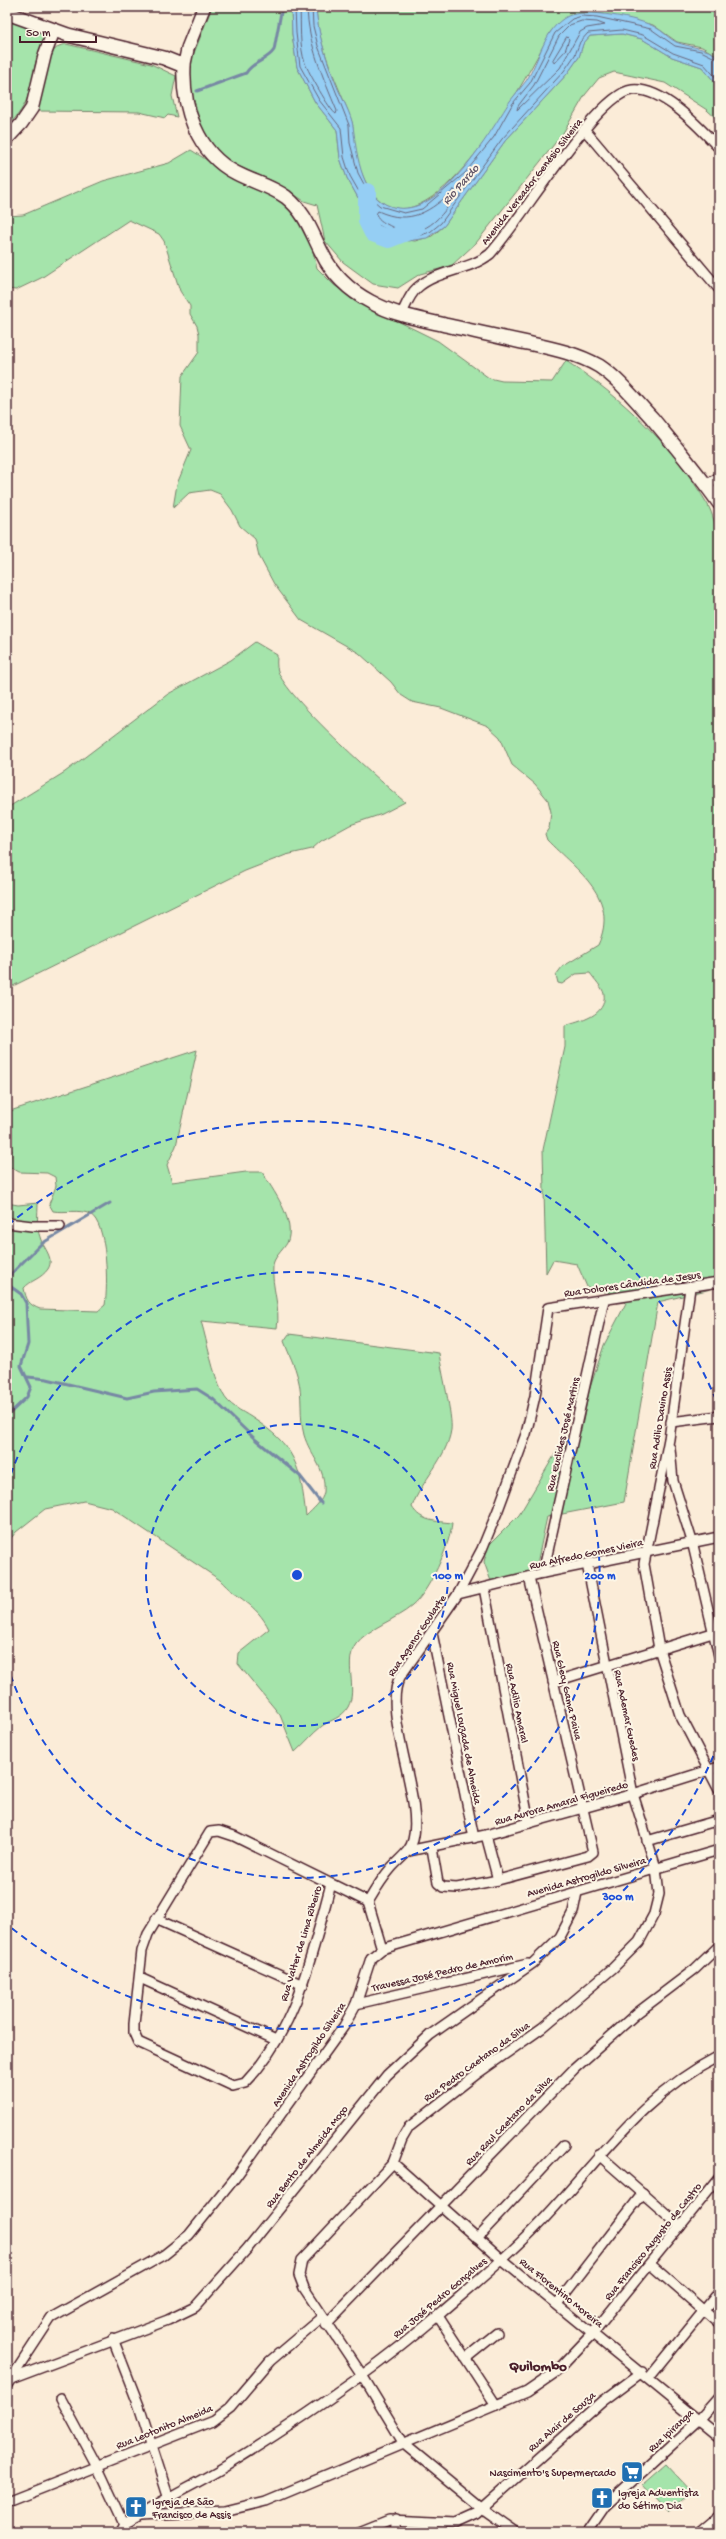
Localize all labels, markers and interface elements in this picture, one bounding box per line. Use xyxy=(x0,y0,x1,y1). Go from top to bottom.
scale bar xyxy=(20,18,96,44)
text: 50 m xyxy=(26,27,51,41)
street label: Avenida Vereador Genésio Silveira xyxy=(480,116,586,248)
water label: Rio Pardo xyxy=(440,162,483,208)
street label: Rua Dolores Cândida de Jesus xyxy=(563,1269,702,1301)
street label: Rua Adilio Davino Assis xyxy=(647,1365,675,1470)
street label: Rua Euclides José Martins xyxy=(545,1375,583,1493)
street label: Rua Alfredo Gomes Vieira xyxy=(528,1536,645,1573)
centre of rings xyxy=(290,1568,304,1582)
text: 100 m xyxy=(432,1570,463,1584)
text: 200 m xyxy=(585,1570,616,1584)
street label: Rua Agenor Goularte xyxy=(386,1593,450,1679)
street label: Rua Glecy Gama Paiva xyxy=(549,1640,584,1742)
street label: Rua Miguel Louzada de Almeida xyxy=(443,1661,483,1806)
street label: Rua Adilio Amaral xyxy=(502,1663,530,1745)
street label: Rua Ademar Guedes xyxy=(611,1669,642,1763)
street label: Rua Aurora Amaral Figueiredo xyxy=(493,1779,630,1829)
street label: Avenida Astrogildo Silveira xyxy=(526,1855,648,1901)
street label: Rua Valter de Lima Ribeiro xyxy=(279,1884,325,2003)
text: 300 m xyxy=(601,1891,634,1905)
street label: Travessa José Pedro de Amorim xyxy=(370,1951,514,1995)
street label: Avenida Astrogildo Silveira xyxy=(270,2000,350,2109)
street label: Rua Pedro Caetano da Silva xyxy=(422,2020,533,2105)
street label: Rua Raul Caetano da Silva xyxy=(464,2074,556,2169)
street label: Rua Bento de Almeida Moço xyxy=(264,2104,351,2211)
street label: Rua Francisco Augusto de Castro xyxy=(602,2181,705,2303)
street label: Rua José Pedro Gonçalves xyxy=(391,2255,490,2341)
street label: Rua Florentino Moreira xyxy=(517,2256,606,2331)
district label: Quilombo xyxy=(509,2358,567,2376)
street label: Rua Alair de Souza xyxy=(526,2389,599,2455)
street label: Rua Leotonito Almeida xyxy=(115,2403,216,2453)
street label: Rua Ipiranga xyxy=(646,2407,697,2456)
supermarket icon: Nascimento's Supermercado xyxy=(619,2459,645,2485)
place label: Nascimento's Supermercado xyxy=(490,2468,616,2480)
church icon: Igreja Adventista do Sétimo Dia xyxy=(589,2485,615,2511)
place label: Igreja Adventista do Sétimo Dia xyxy=(618,2488,699,2513)
church icon: Igreja de São Francisco de Assis xyxy=(123,2494,149,2520)
place label: Igreja de São Francisco de Assis xyxy=(151,2497,232,2522)

